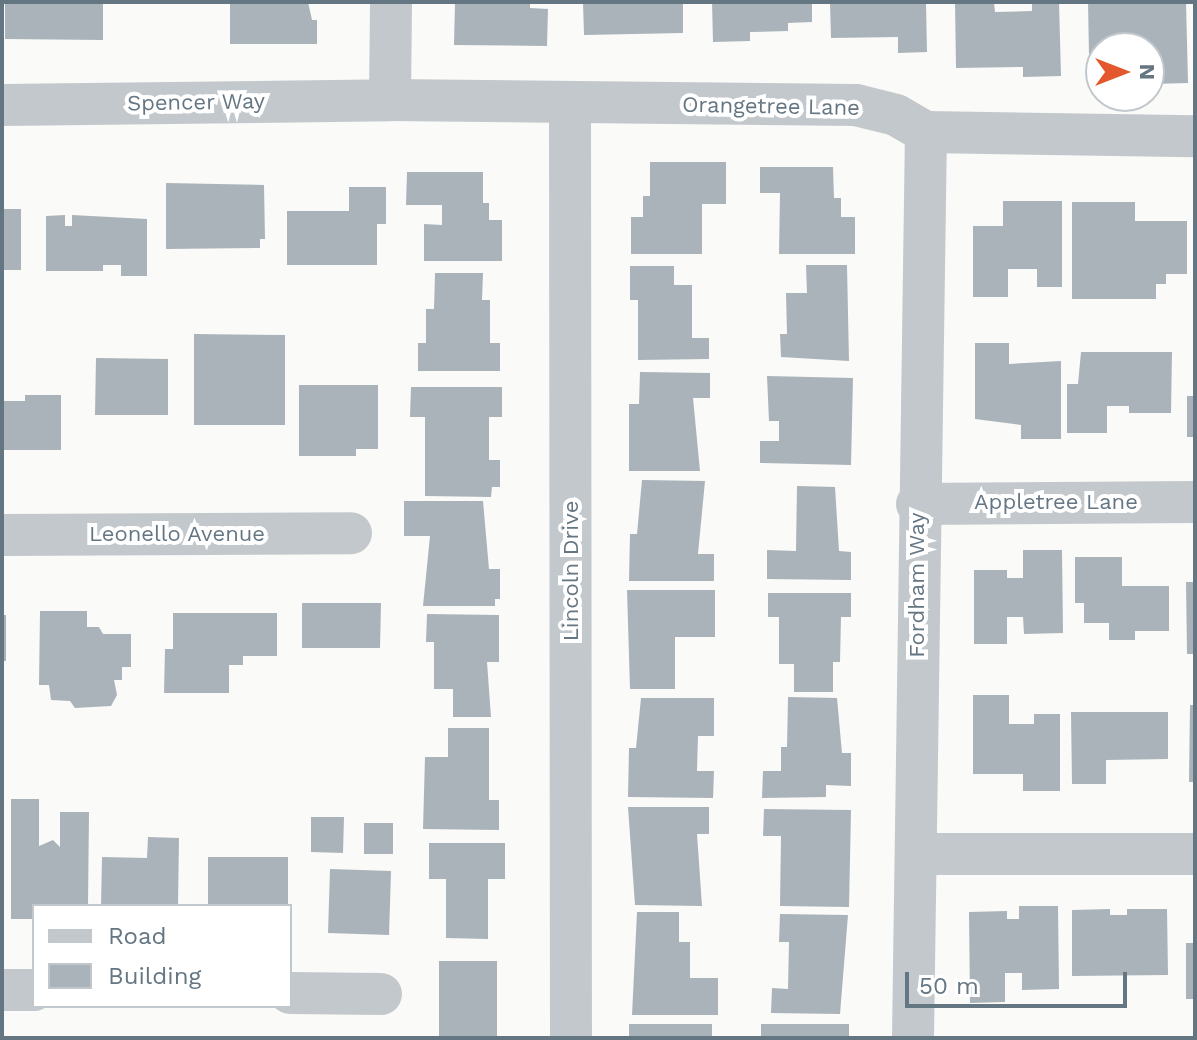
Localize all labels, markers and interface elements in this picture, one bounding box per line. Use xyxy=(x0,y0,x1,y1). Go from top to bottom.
north arrow xyxy=(1085,32,1165,112)
text: N xyxy=(1135,64,1160,80)
street label: Spencer Way xyxy=(126,88,266,116)
street label: Orangetree Lane xyxy=(682,91,860,121)
street label: Appletree Lane xyxy=(974,489,1138,515)
street label: Lincoln Drive xyxy=(558,501,584,641)
street label: Fordham Way xyxy=(904,512,930,658)
street label: Leonello Avenue xyxy=(88,521,266,547)
legend xyxy=(32,904,292,1008)
text: Road xyxy=(108,922,167,950)
scale bar xyxy=(909,956,1131,1006)
text: Building xyxy=(108,962,201,990)
text: 50 m xyxy=(919,972,979,1000)

